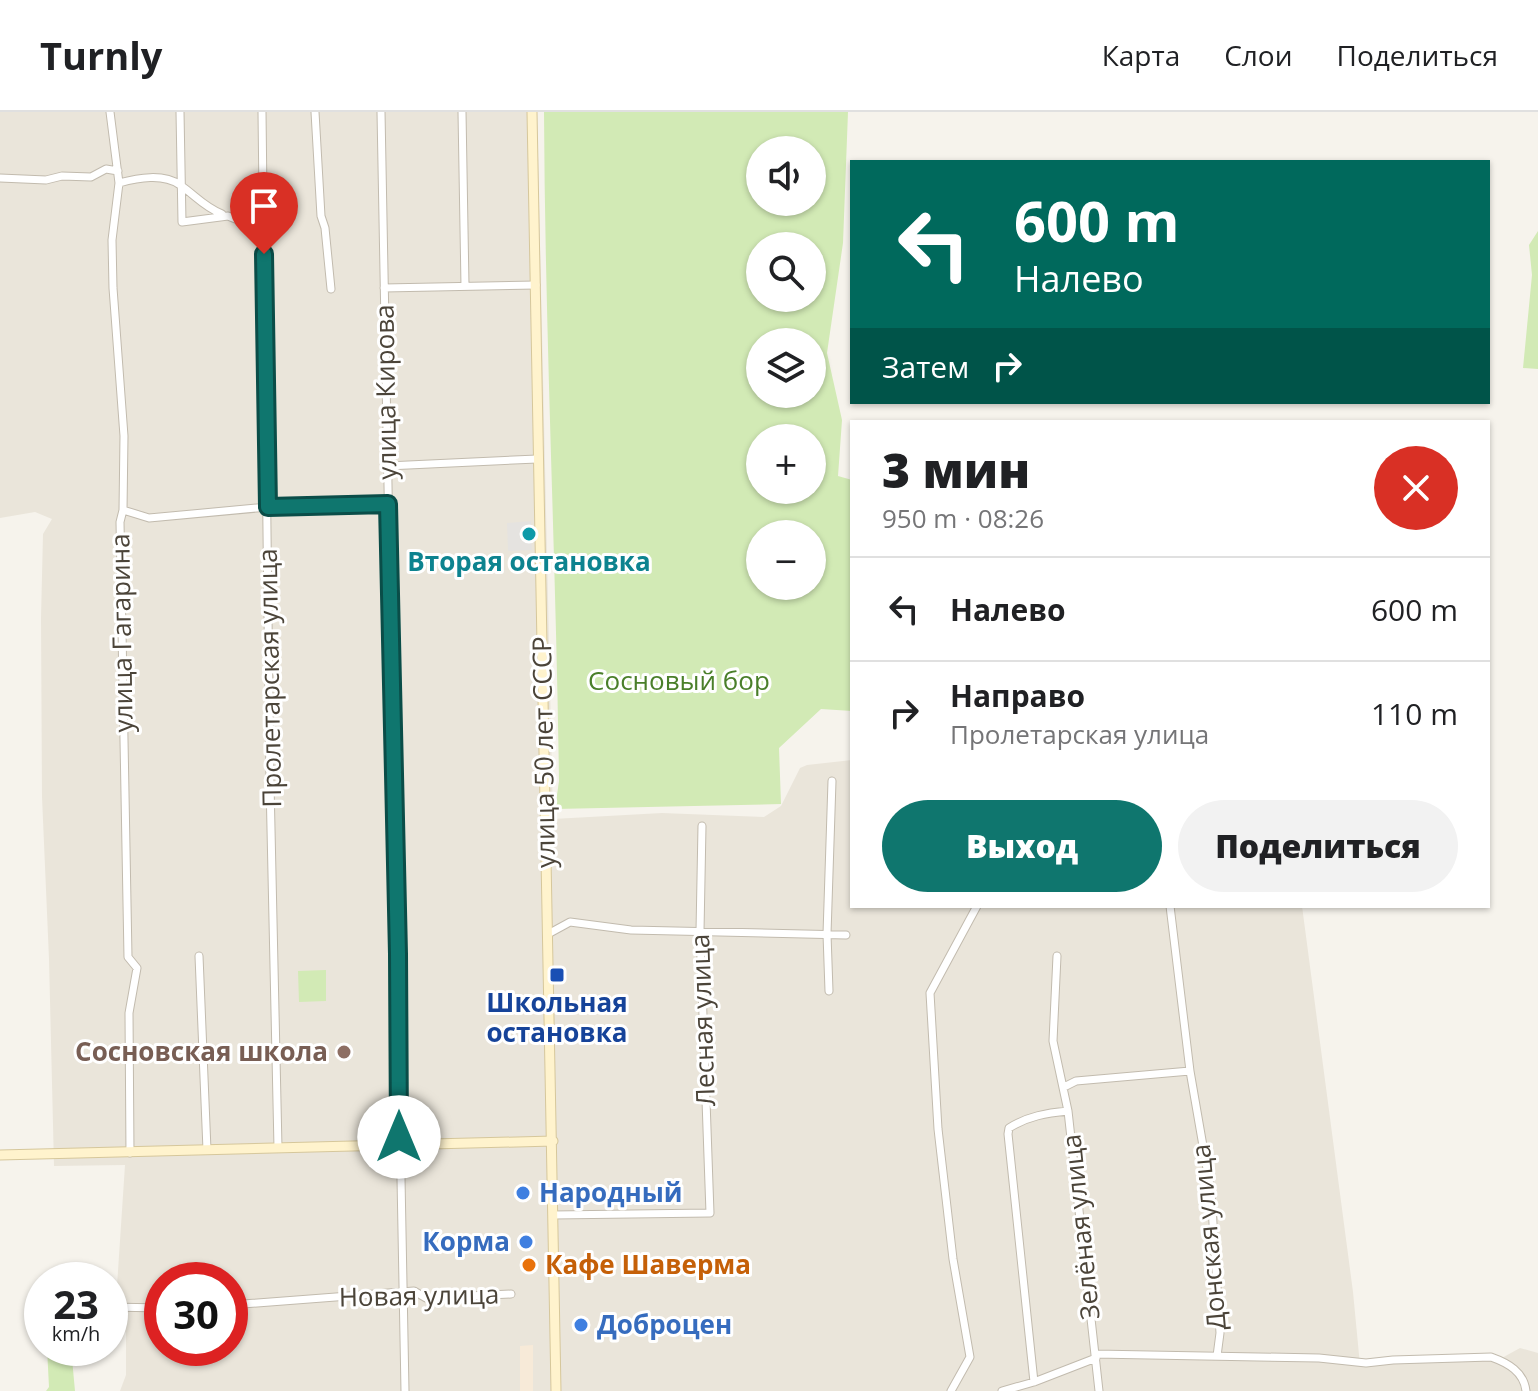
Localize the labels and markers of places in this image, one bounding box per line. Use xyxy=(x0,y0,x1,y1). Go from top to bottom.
pin xyxy=(230,172,298,254)
marker: Вторая остановка xyxy=(520,525,538,543)
place label: Вторая остановка xyxy=(407,543,651,579)
marker: Школьная остановка xyxy=(548,966,566,984)
place label: Школьная остановка xyxy=(486,984,628,1050)
place label: Сосновская школа xyxy=(75,1033,328,1069)
marker: Сосновская школа xyxy=(335,1043,353,1061)
place label: Народный xyxy=(539,1174,682,1210)
marker: Народный xyxy=(514,1184,532,1202)
place label: Корма xyxy=(422,1223,510,1259)
marker: Корма xyxy=(517,1233,535,1251)
place label: Кафе Шаверма xyxy=(545,1246,751,1282)
marker: Кафе Шаверма xyxy=(520,1256,538,1274)
place label: Доброцен xyxy=(597,1306,732,1342)
marker: Доброцен xyxy=(572,1316,590,1334)

